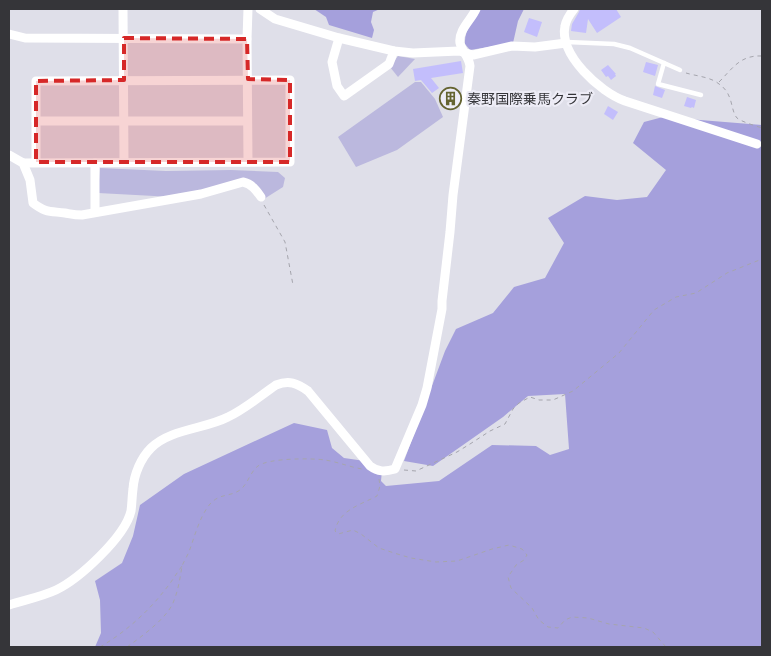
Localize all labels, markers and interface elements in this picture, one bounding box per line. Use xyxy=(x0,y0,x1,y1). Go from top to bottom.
building icon: 秦野国際乗馬クラブ xyxy=(439,87,463,111)
place label: 秦野国際乗馬クラブ xyxy=(467,91,593,107)

